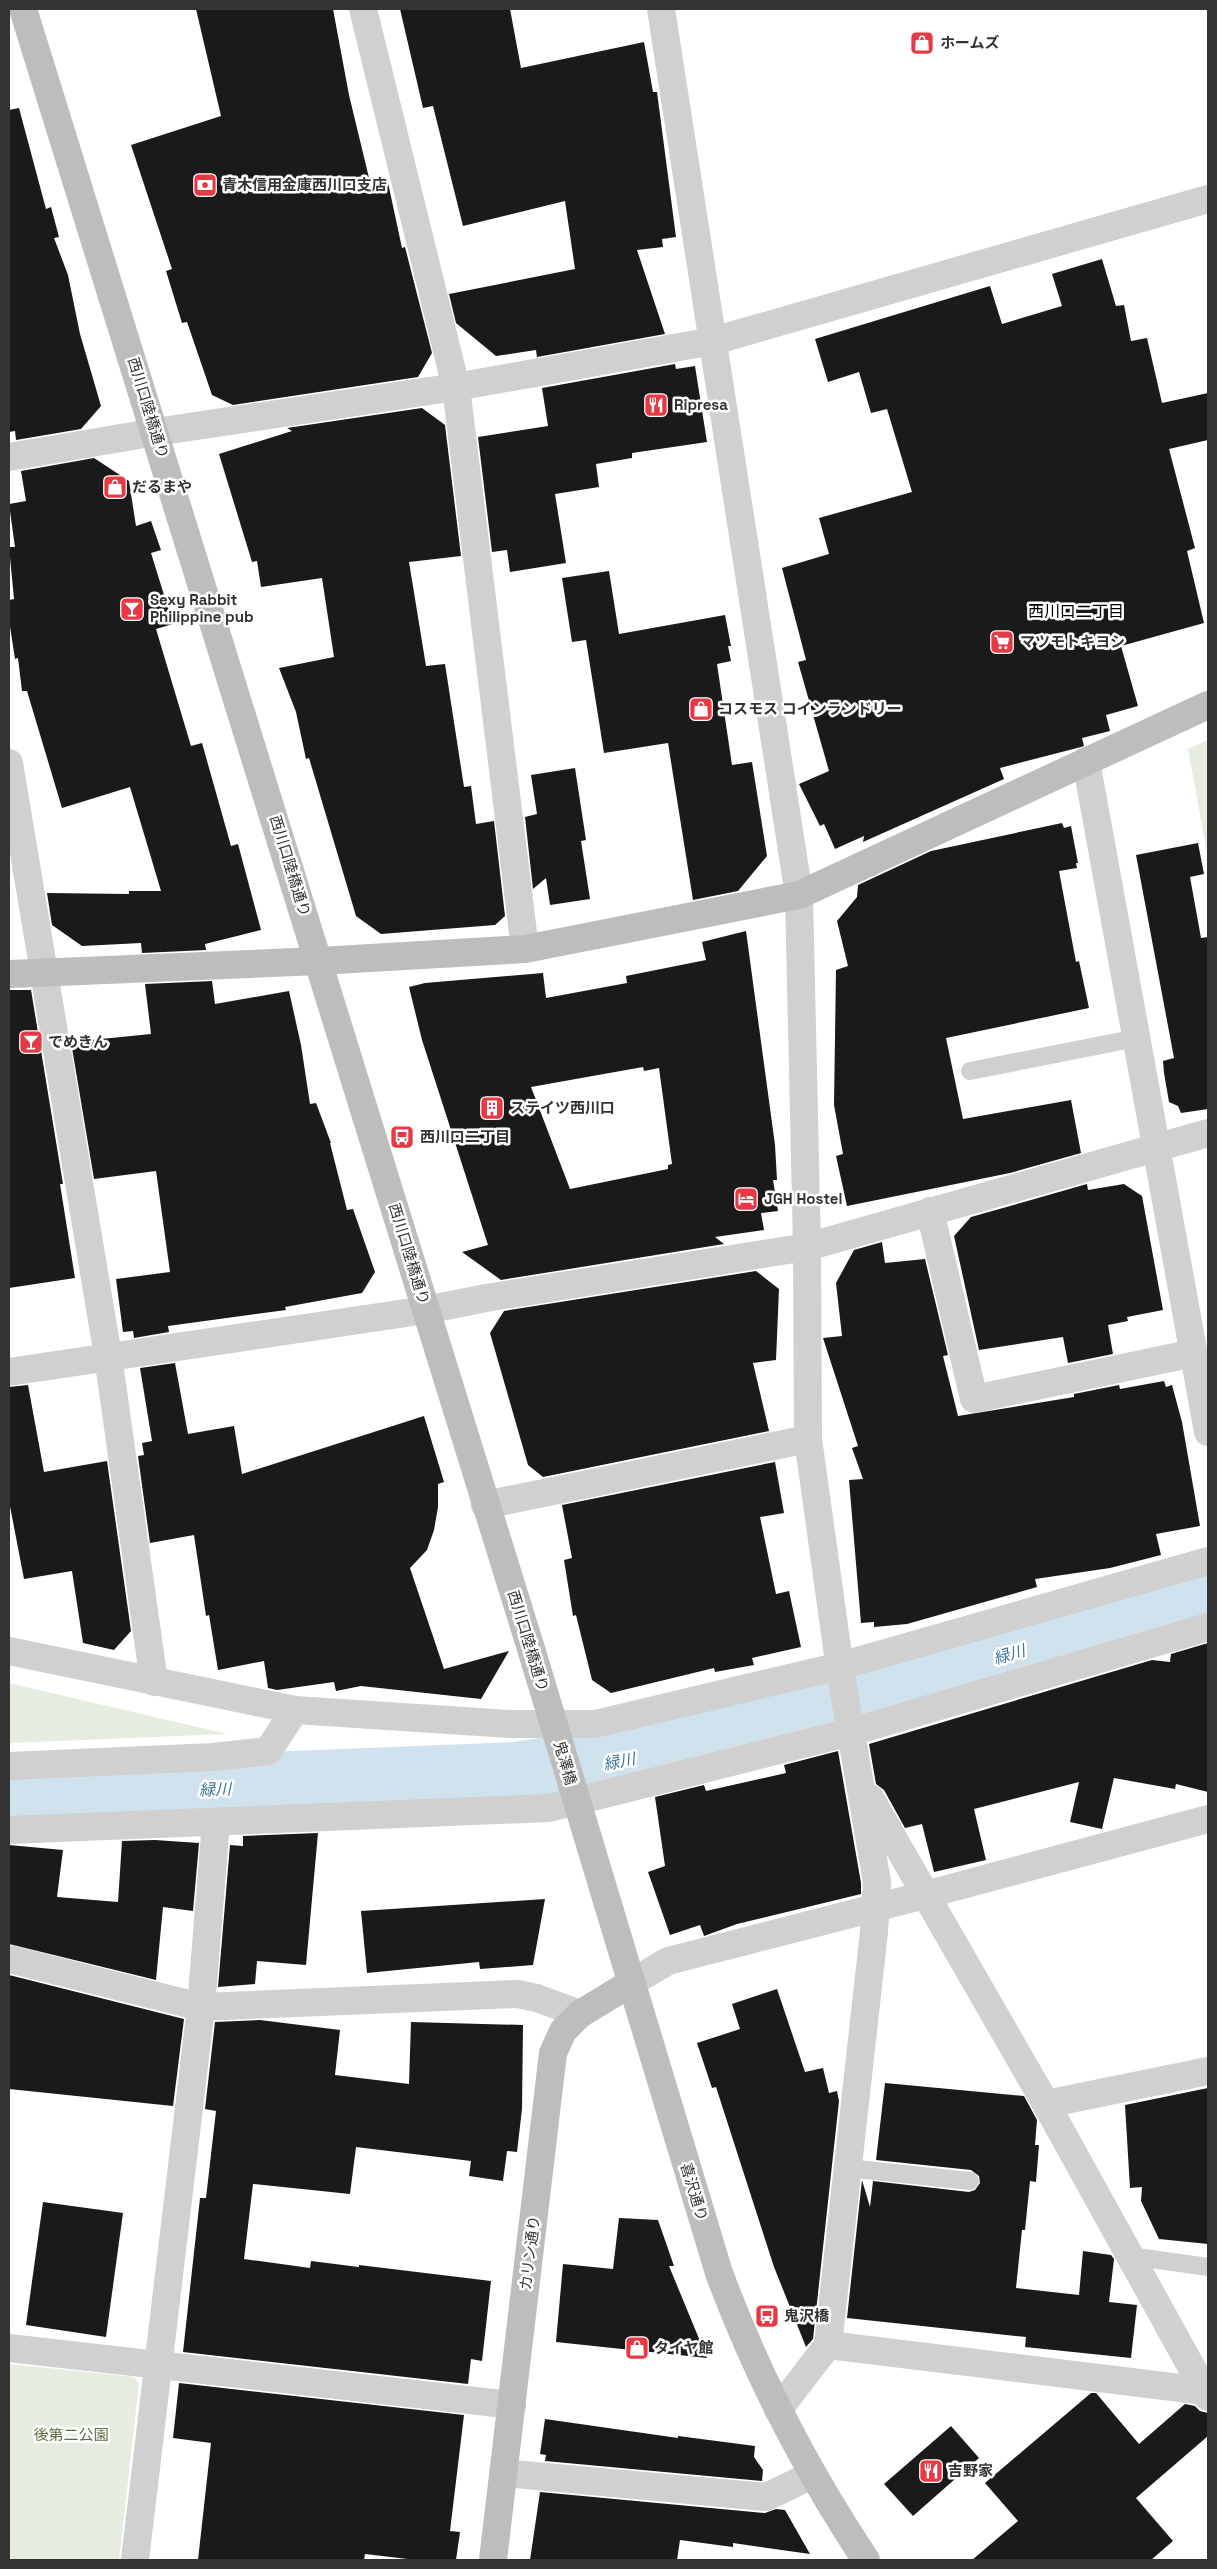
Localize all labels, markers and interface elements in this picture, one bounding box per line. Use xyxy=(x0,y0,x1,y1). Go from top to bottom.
shop icon: ホームズ xyxy=(909,30,935,56)
place label: ホームズ xyxy=(940,33,1000,52)
bank icon: 青木信用金庫西川口支店 xyxy=(192,172,218,198)
place label: 青木信用金庫西川口支店 xyxy=(222,175,387,194)
street label: 西川口陸橋通り xyxy=(124,355,173,461)
restaurant icon: Ripresa xyxy=(643,392,669,418)
place label: Ripresa xyxy=(674,395,728,414)
shop icon: だるまや xyxy=(102,474,128,500)
place label: だるまや xyxy=(132,477,192,496)
place label: Sexy Rabbit Philippine pub xyxy=(150,590,254,626)
bar icon: Sexy Rabbit Philippine pub xyxy=(119,596,145,622)
district label: 西川口二丁目 xyxy=(1028,601,1124,622)
supermarket icon: マツモトキヨシ xyxy=(989,629,1015,655)
place label: マツモトキヨシ xyxy=(1020,632,1125,651)
shop icon: コスモス コインランドリー xyxy=(688,696,714,722)
place label: コスモス コインランドリー xyxy=(718,699,902,718)
street label: 西川口陸橋通り xyxy=(266,813,315,919)
bar icon: でめきん xyxy=(18,1029,44,1055)
place label: でめきん xyxy=(48,1032,108,1051)
building icon: ステイツ西川口 xyxy=(479,1095,505,1121)
place label: ステイツ西川口 xyxy=(510,1098,615,1117)
bus stop icon: 西川口二丁目 xyxy=(389,1124,415,1150)
place label: 西川口二丁目 xyxy=(420,1127,510,1146)
hotel icon: JGH Hostel xyxy=(733,1186,759,1212)
place label: JGH Hostel xyxy=(764,1189,842,1208)
street label: 西川口陸橋通り xyxy=(385,1201,434,1307)
street label: 西川口陸橋通り xyxy=(504,1588,553,1694)
water label: 緑川 xyxy=(991,1639,1029,1669)
street label: 鬼澤橋 xyxy=(550,1739,581,1787)
water label: 緑川 xyxy=(601,1748,639,1775)
water label: 緑川 xyxy=(199,1778,233,1801)
street label: 喜沢通り xyxy=(677,2160,712,2223)
street label: カリン通り xyxy=(516,2215,544,2291)
bus stop icon: 鬼沢橋 xyxy=(754,2303,780,2329)
place label: 鬼沢橋 xyxy=(784,2306,830,2325)
shop icon: タイヤ館 xyxy=(624,2335,650,2361)
place label: タイヤ館 xyxy=(654,2338,714,2357)
park label: 後第二公園 xyxy=(33,2425,109,2444)
restaurant icon: 吉野家 xyxy=(918,2458,944,2484)
place label: 吉野家 xyxy=(948,2461,993,2480)

